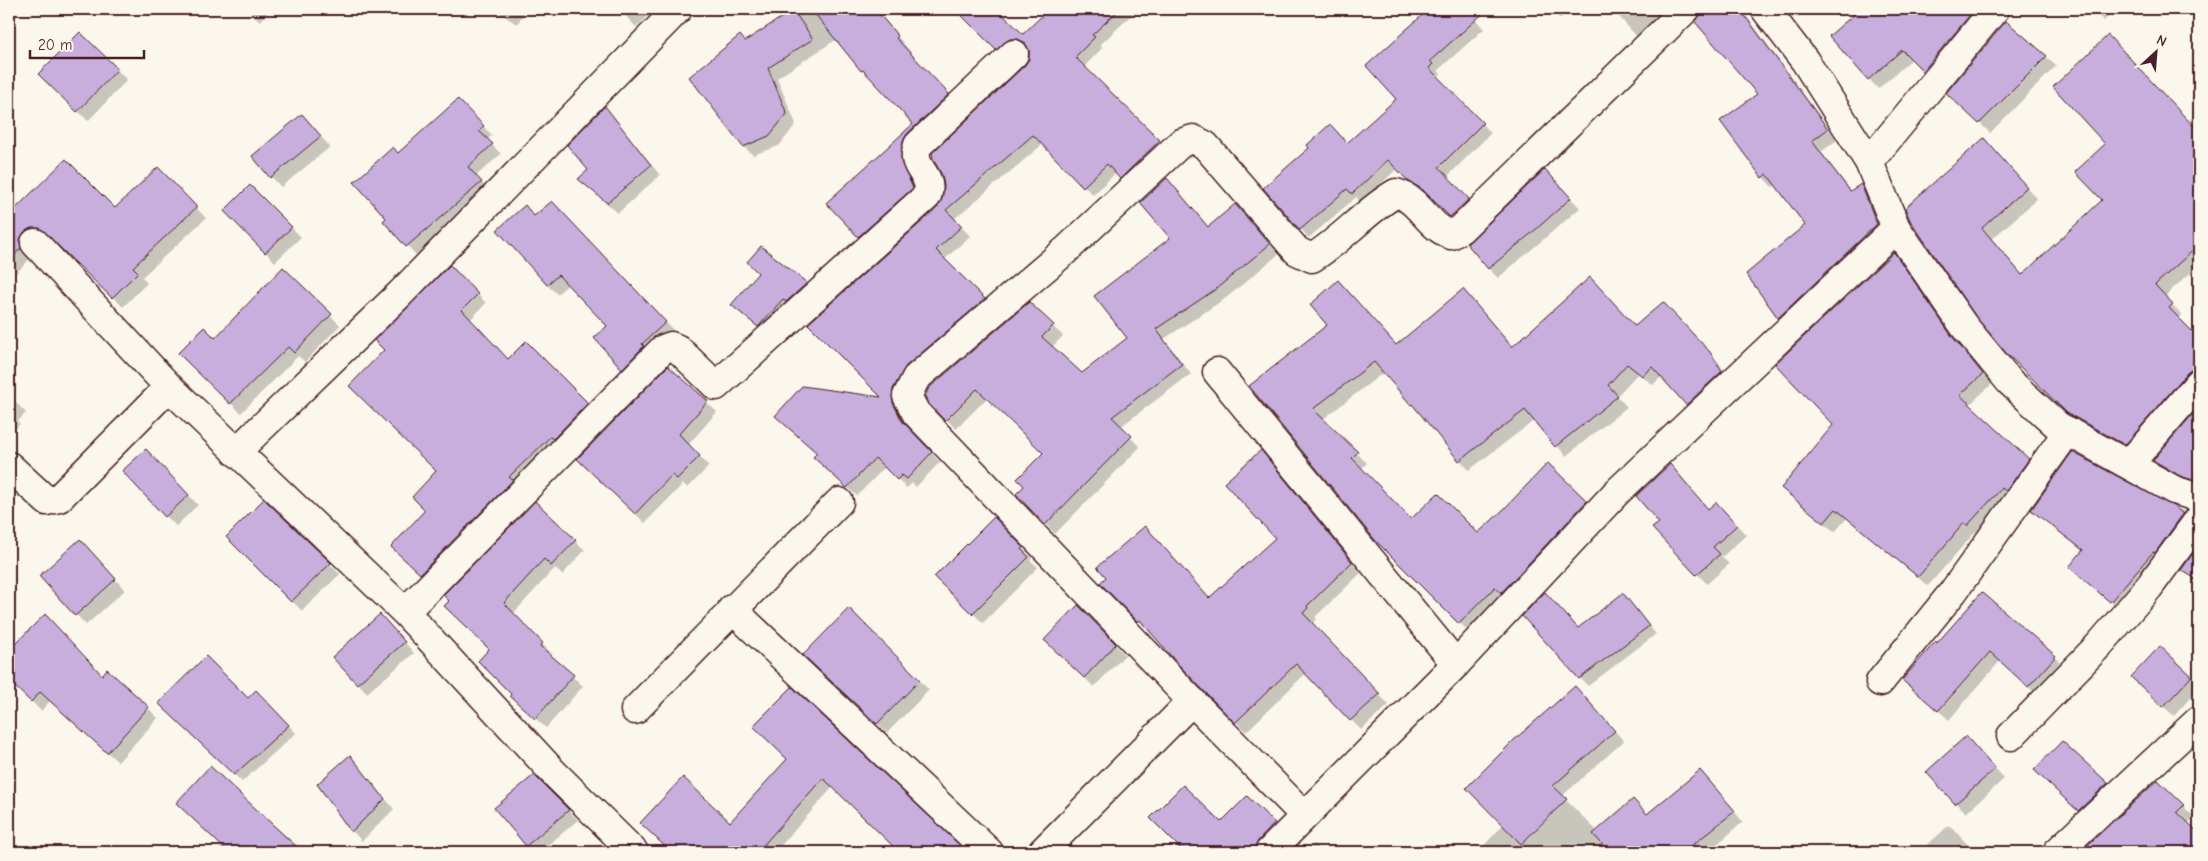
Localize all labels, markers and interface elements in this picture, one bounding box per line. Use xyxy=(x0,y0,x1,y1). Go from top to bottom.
scale bar xyxy=(30,28,144,60)
north arrow xyxy=(2130,28,2180,78)
text: N xyxy=(2154,31,2169,50)
text: 20 m xyxy=(38,36,72,54)

